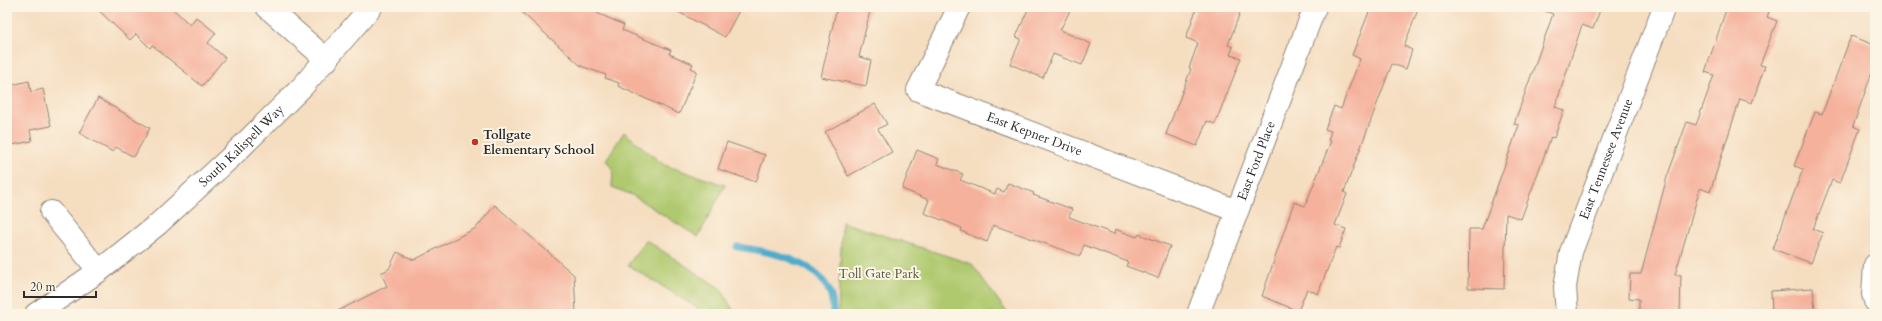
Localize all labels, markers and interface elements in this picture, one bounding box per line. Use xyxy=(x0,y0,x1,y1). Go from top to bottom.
street label: East Tennessee Avenue xyxy=(1575,96,1637,222)
street label: South Kalispell Way xyxy=(195,101,288,191)
street label: East Kepner Drive xyxy=(984,108,1085,161)
street label: East Ford Place xyxy=(1233,118,1280,203)
place label: Tollgate Elementary School xyxy=(483,126,595,159)
marker: Tollgate Elementary School xyxy=(470,137,480,147)
park label: Toll Gate Park xyxy=(838,265,920,283)
scale bar xyxy=(24,273,96,299)
text: 20 m xyxy=(30,279,57,295)

